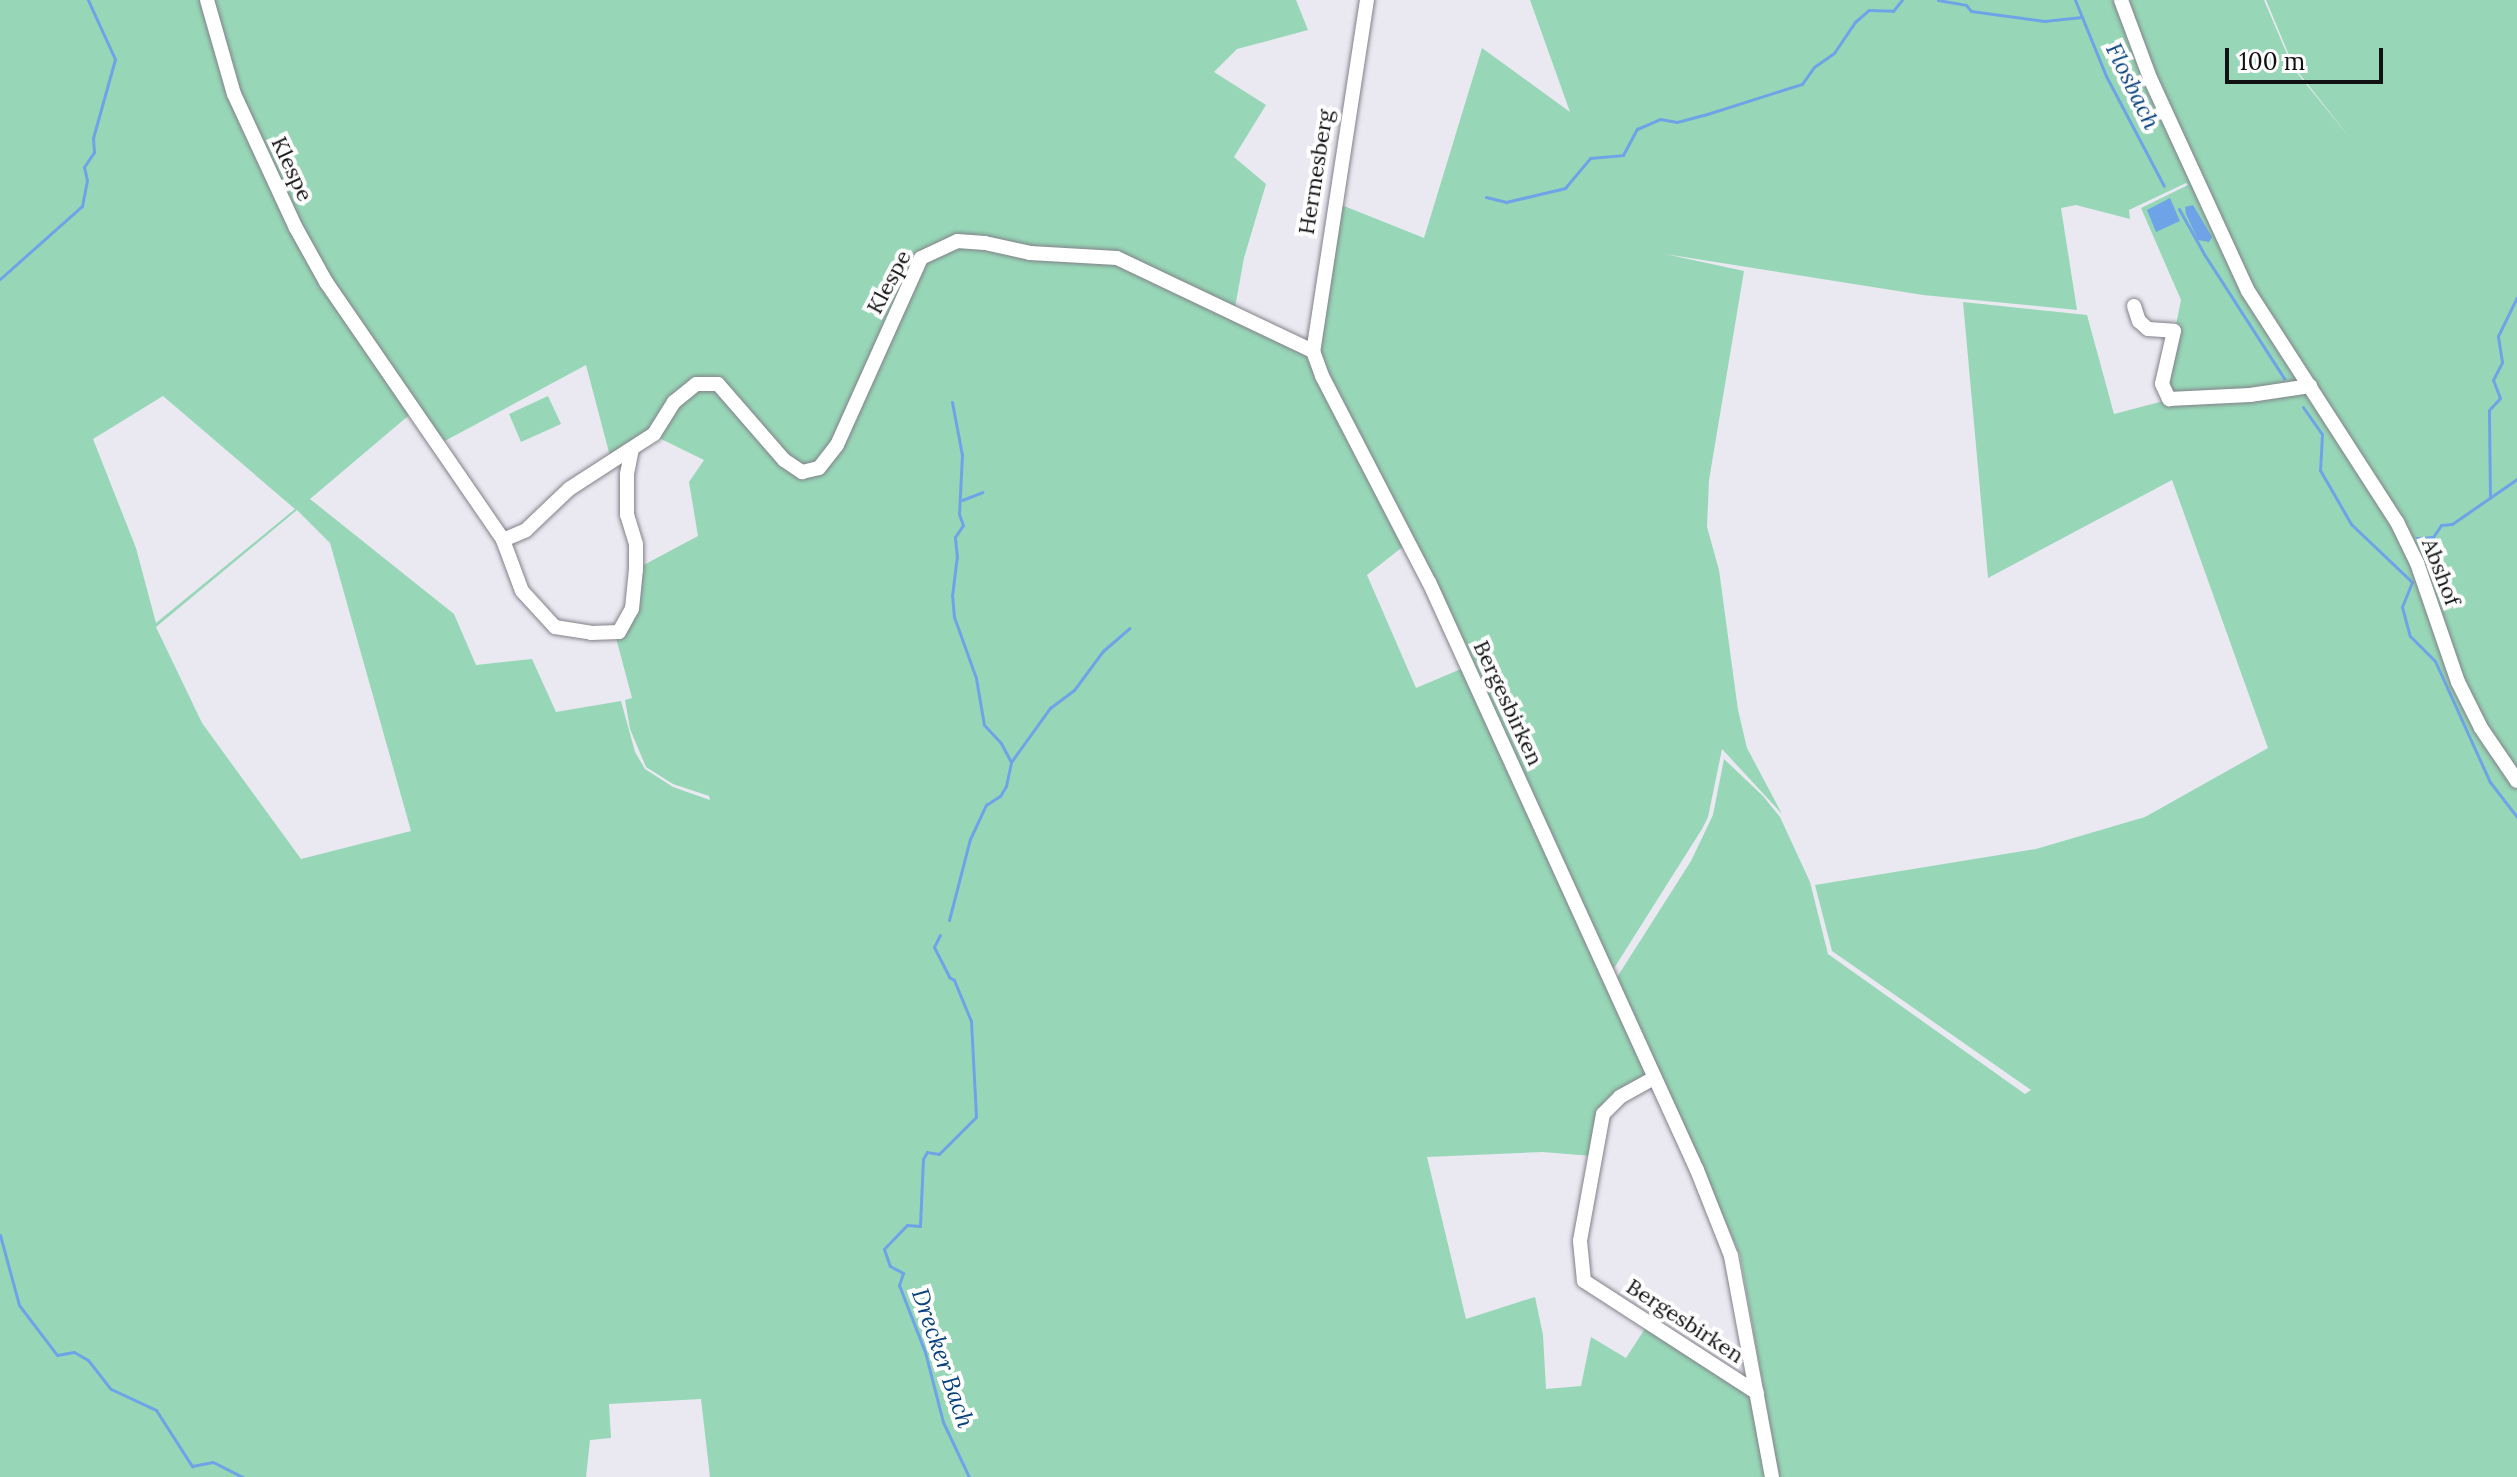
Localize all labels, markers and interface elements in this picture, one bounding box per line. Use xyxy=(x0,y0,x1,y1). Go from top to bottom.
scale bar xyxy=(2229,32,2387,82)
water label: Flosbach xyxy=(2100,38,2166,134)
text: 100 m xyxy=(2239,46,2305,77)
street label: Hermesberg xyxy=(1293,108,1339,236)
street label: Klespe xyxy=(266,133,318,205)
street label: Klespe xyxy=(861,246,917,318)
street label: Abshof xyxy=(2416,535,2466,609)
street label: Bergesbirken xyxy=(1468,636,1548,770)
street label: Bergesbirken xyxy=(1621,1273,1749,1369)
water label: Drecker Bach xyxy=(906,1285,980,1431)

